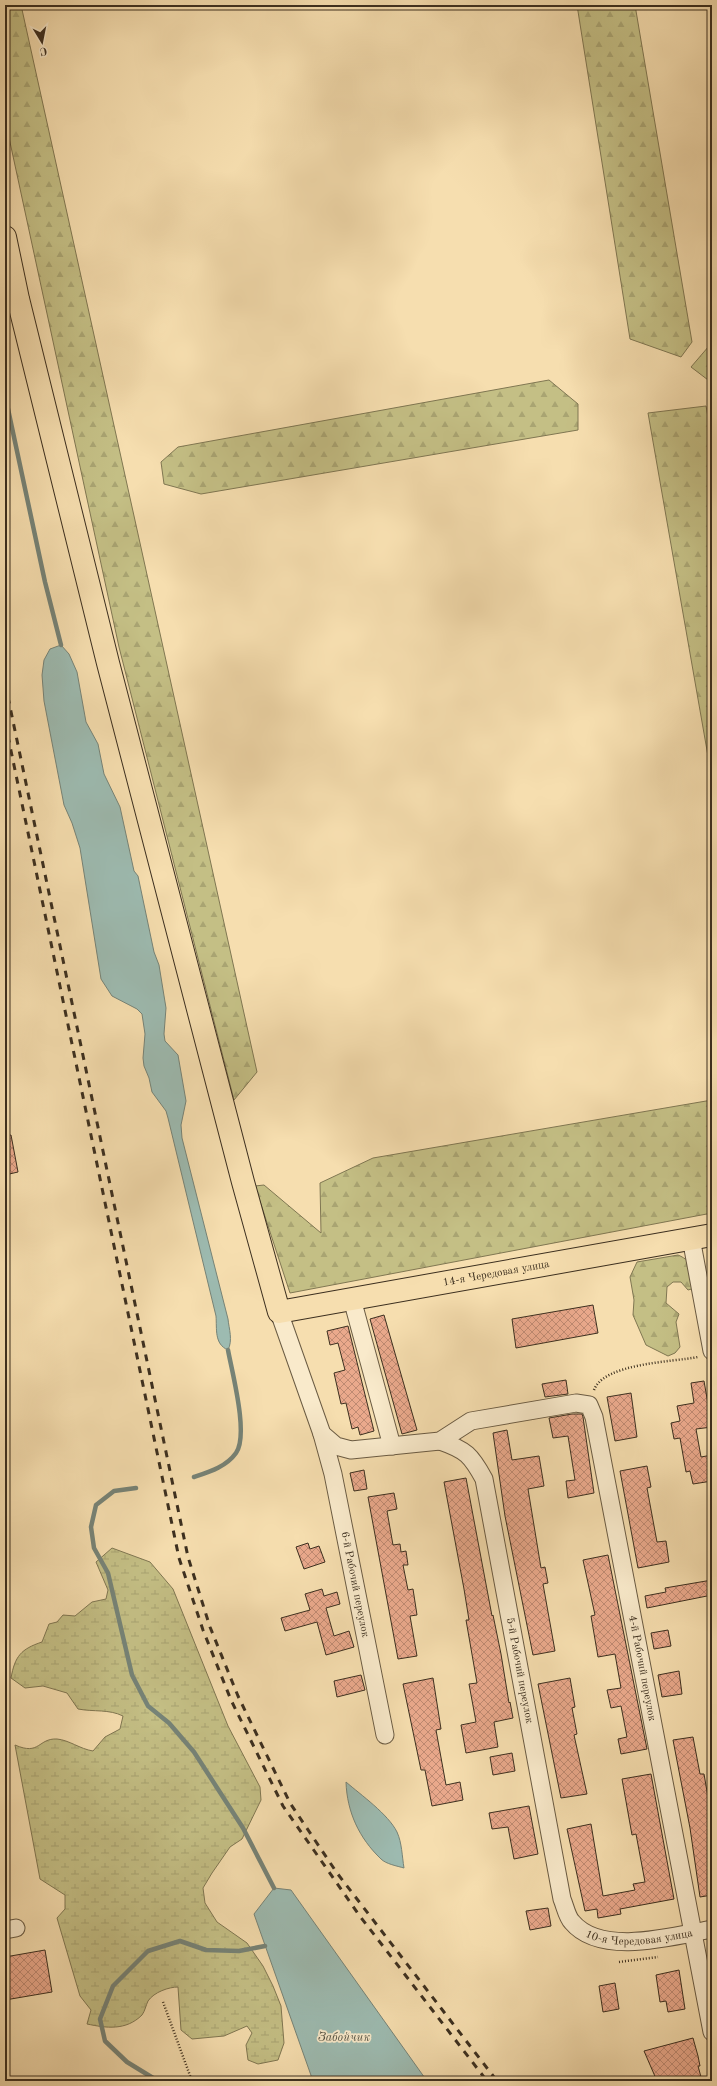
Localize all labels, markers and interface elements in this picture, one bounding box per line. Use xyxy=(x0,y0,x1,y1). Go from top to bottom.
north arrow xyxy=(22,22,62,62)
text: С xyxy=(39,44,48,56)
street label: 14-я Чередовая улица xyxy=(442,1258,551,1288)
street label: 6-й Рабочий переулок xyxy=(339,1531,371,1639)
street label: 4-й Рабочий переулок xyxy=(627,1614,658,1722)
street label: 5-й Рабочий переулок xyxy=(504,1617,535,1725)
street label: 10-я Чередовая улица xyxy=(584,1927,694,1947)
water label: Забойчик xyxy=(318,2031,370,2044)

